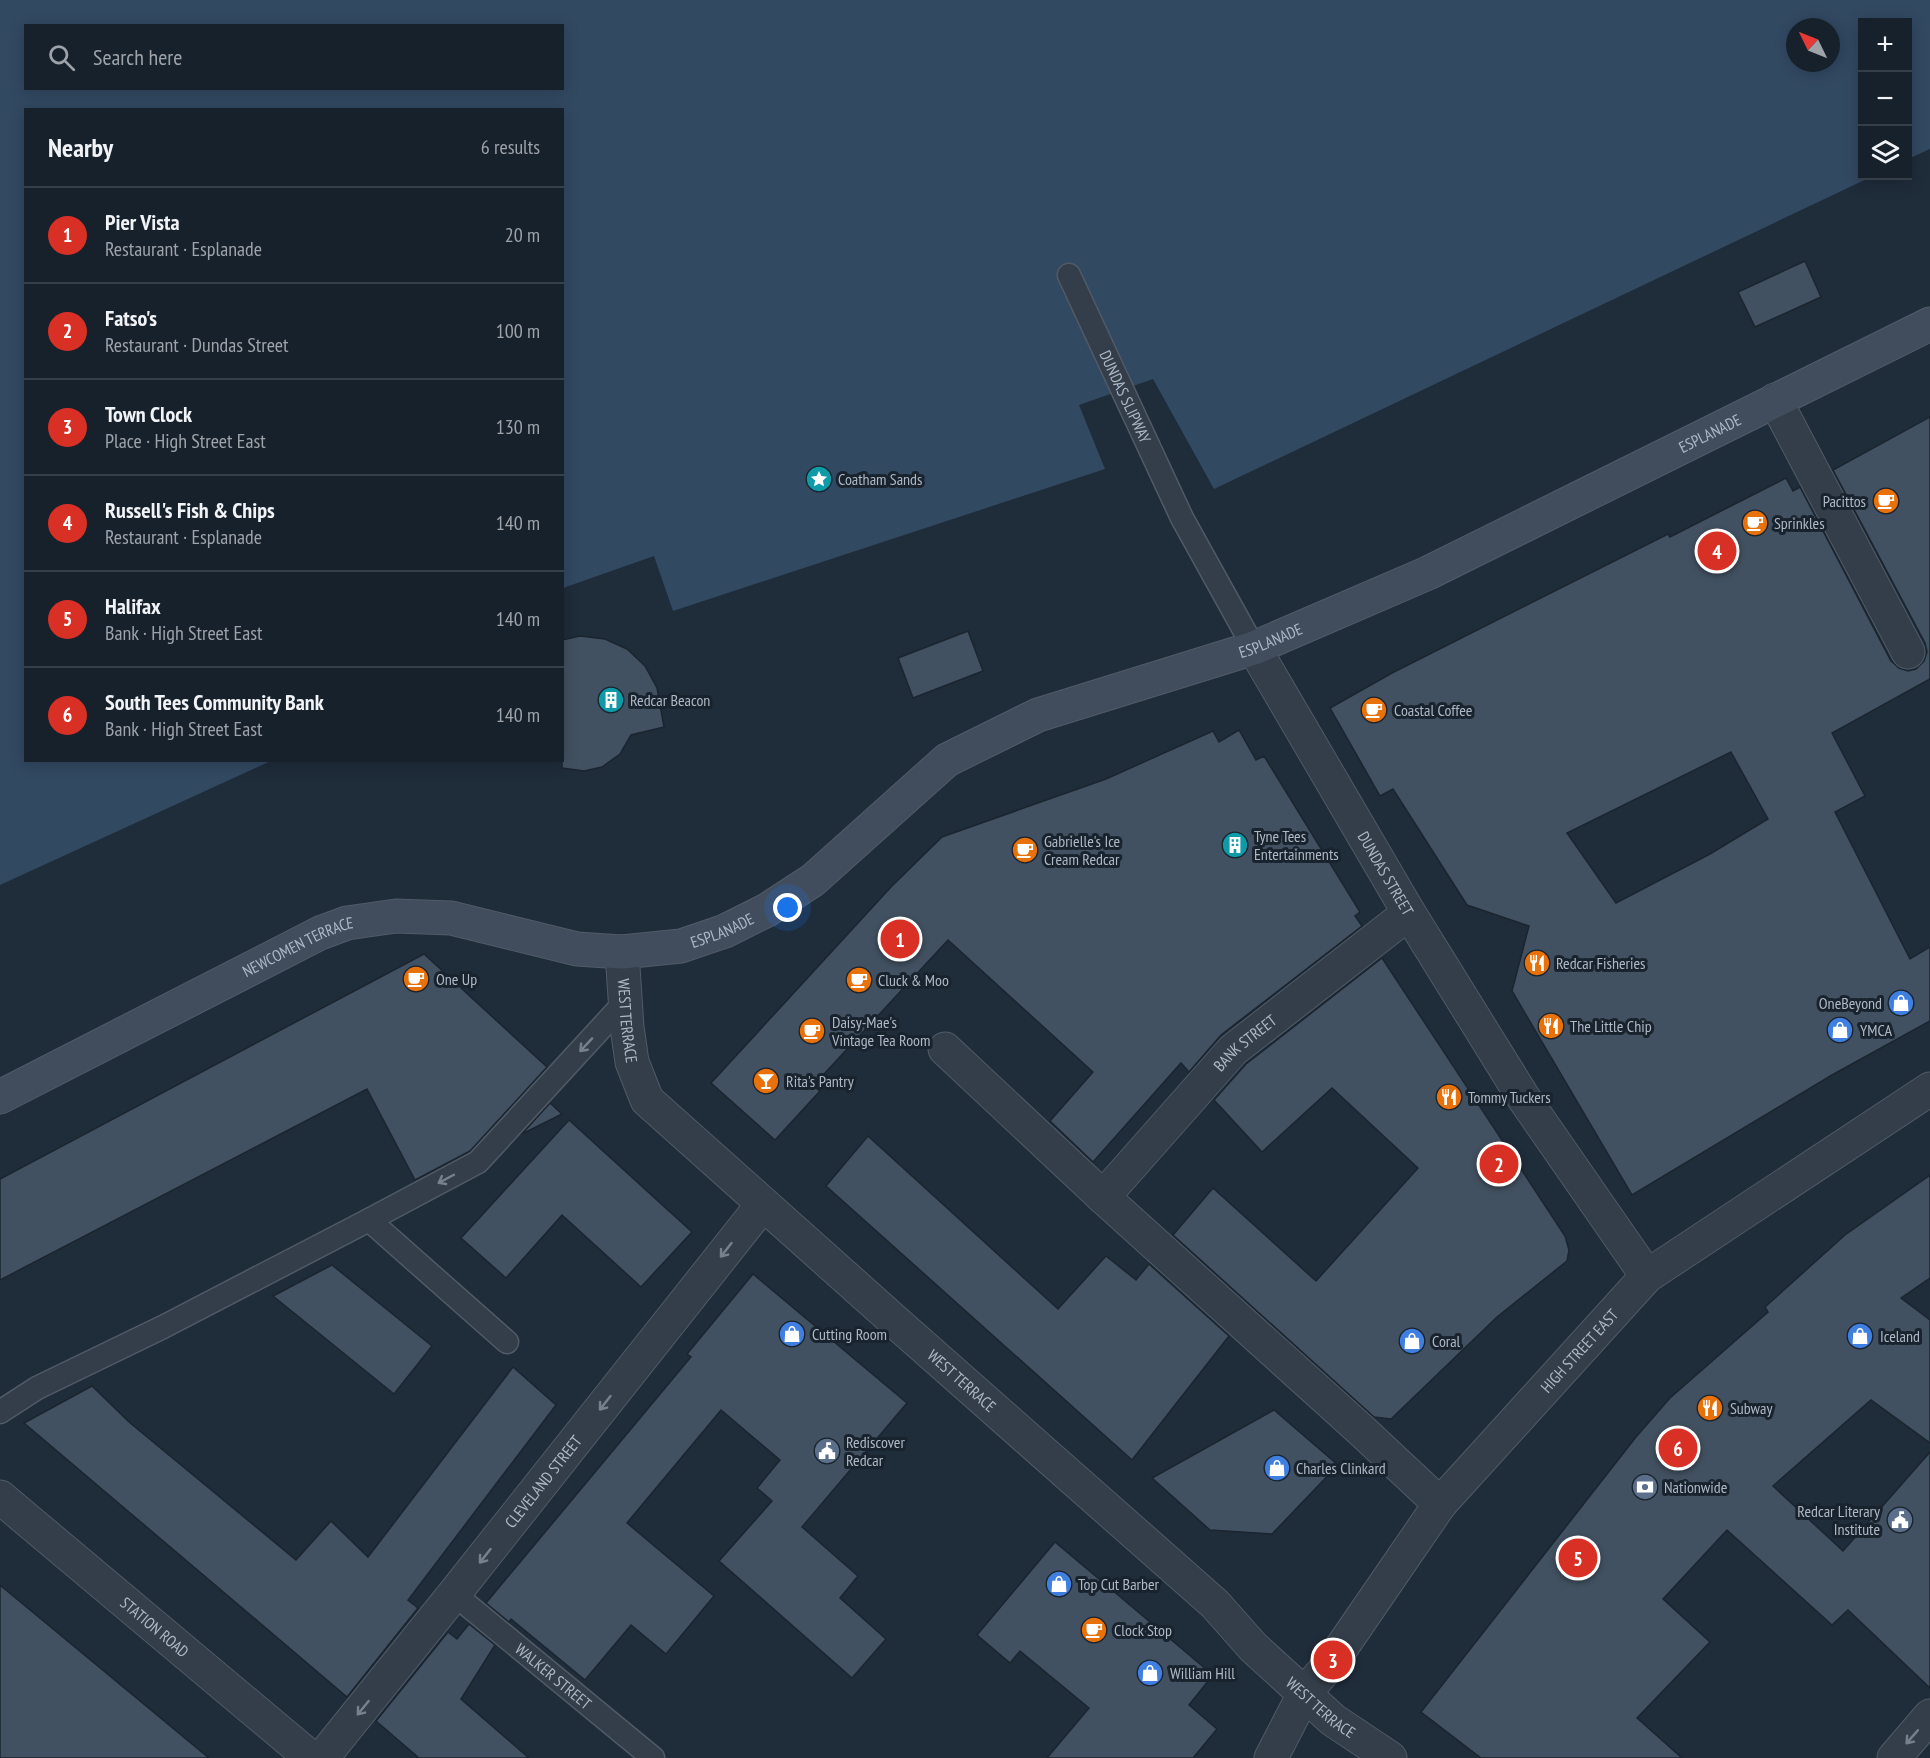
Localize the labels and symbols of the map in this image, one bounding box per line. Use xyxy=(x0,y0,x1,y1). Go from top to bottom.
north arrow xyxy=(1786,18,1840,72)
street label: DUNDAS SLIPWAY xyxy=(1095,347,1156,447)
street label: ESPLANADE xyxy=(1675,409,1744,457)
place icon: Coatham Sands xyxy=(804,464,834,494)
place label: Coatham Sands xyxy=(838,469,922,489)
cafe icon: Pacittos xyxy=(1871,486,1901,516)
place label: Pacittos xyxy=(1823,491,1866,511)
cafe icon: Sprinkles xyxy=(1740,508,1770,538)
place label: Sprinkles xyxy=(1774,513,1825,533)
pin: 4 xyxy=(1698,528,1736,574)
street label: ESPLANADE xyxy=(1236,618,1305,662)
building icon: Redcar Beacon xyxy=(596,685,626,715)
place label: Redcar Beacon xyxy=(630,690,710,710)
cafe icon: Coastal Coffee xyxy=(1359,695,1389,725)
place label: Coastal Coffee xyxy=(1394,700,1472,720)
place label: Tyne Tees Entertainments xyxy=(1254,826,1339,864)
street label: DUNDAS STREET xyxy=(1353,828,1418,919)
building icon: Tyne Tees Entertainments xyxy=(1220,830,1250,860)
place label: Gabrielle's Ice Cream Redcar xyxy=(1044,831,1120,869)
cafe icon: Gabrielle's Ice Cream Redcar xyxy=(1010,835,1040,865)
your location xyxy=(773,893,802,922)
street label: ESPLANADE xyxy=(688,908,757,952)
street label: NEWCOMEN TERRACE xyxy=(239,912,355,981)
pin: 1 xyxy=(880,916,920,962)
restaurant icon: Redcar Fisheries xyxy=(1522,948,1552,978)
place label: Redcar Fisheries xyxy=(1556,953,1645,973)
cafe icon: One Up xyxy=(401,964,431,994)
cafe icon: Cluck & Moo xyxy=(844,965,874,995)
place label: One Up xyxy=(436,969,477,989)
place label: Cluck & Moo xyxy=(878,970,949,990)
street label: WEST TERRACE xyxy=(614,978,642,1064)
shop icon: OneBeyond xyxy=(1886,988,1916,1018)
place label: OneBeyond xyxy=(1819,993,1882,1013)
street label: BANK STREET xyxy=(1209,1010,1280,1075)
restaurant icon: The Little Chip xyxy=(1536,1011,1566,1041)
place label: Daisy-Mae's Vintage Tea Room xyxy=(831,1012,930,1050)
shop icon: YMCA xyxy=(1825,1015,1855,1045)
cafe icon: Daisy-Mae's Vintage Tea Room xyxy=(797,1016,827,1046)
place label: The Little Chip xyxy=(1570,1016,1652,1036)
place label: YMCA xyxy=(1860,1020,1892,1040)
one-way arrow xyxy=(579,1037,593,1052)
bar icon: Rita's Pantry xyxy=(751,1066,781,1096)
place label: Rita's Pantry xyxy=(786,1071,854,1091)
restaurant icon: Tommy Tuckers xyxy=(1434,1082,1464,1112)
place label: Tommy Tuckers xyxy=(1468,1087,1551,1107)
pin: 2 xyxy=(1480,1142,1518,1186)
one-way arrow xyxy=(438,1174,456,1185)
one-way arrow xyxy=(720,1242,733,1258)
street label: HIGH STREET EAST xyxy=(1536,1305,1622,1397)
shop icon: Cutting Room xyxy=(777,1319,807,1349)
shop icon: Iceland xyxy=(1845,1321,1875,1351)
place label: Cutting Room xyxy=(812,1324,887,1344)
shop icon: Coral xyxy=(1397,1326,1427,1356)
place label: Iceland xyxy=(1880,1326,1920,1346)
place label: Coral xyxy=(1432,1331,1461,1351)
street label: WEST TERRACE xyxy=(923,1345,1000,1416)
restaurant icon: Subway xyxy=(1695,1393,1725,1423)
one-way arrow xyxy=(599,1395,612,1411)
place label: Subway xyxy=(1730,1398,1772,1418)
pin: 6 xyxy=(1658,1426,1698,1470)
street label: CLEVELAND STREET xyxy=(500,1431,586,1532)
place label: Rediscover Redcar xyxy=(846,1432,905,1470)
public building icon: Rediscover Redcar xyxy=(812,1436,842,1466)
shop icon: Charles Clinkard xyxy=(1262,1453,1292,1483)
place label: Charles Clinkard xyxy=(1296,1458,1386,1478)
bank icon: Nationwide xyxy=(1630,1472,1660,1502)
place label: Nationwide xyxy=(1664,1477,1727,1497)
place label: Redcar Literary Institute xyxy=(1797,1501,1880,1539)
public building icon: Redcar Literary Institute xyxy=(1885,1505,1915,1535)
pin: 5 xyxy=(1558,1536,1598,1580)
one-way arrow xyxy=(478,1548,491,1564)
shop icon: Top Cut Barber xyxy=(1044,1569,1074,1599)
place label: Top Cut Barber xyxy=(1078,1574,1159,1594)
street label: STATION ROAD xyxy=(116,1592,193,1661)
cafe icon: Clock Stop xyxy=(1079,1615,1109,1645)
place label: Clock Stop xyxy=(1114,1620,1172,1640)
pin: 3 xyxy=(1314,1638,1352,1682)
street label: WALKER STREET xyxy=(511,1639,596,1713)
shop icon: William Hill xyxy=(1135,1658,1165,1688)
place label: William Hill xyxy=(1170,1663,1235,1683)
street label: WEST TERRACE xyxy=(1282,1672,1359,1742)
one-way arrow xyxy=(356,1700,369,1716)
one-way arrow xyxy=(1905,1729,1919,1744)

